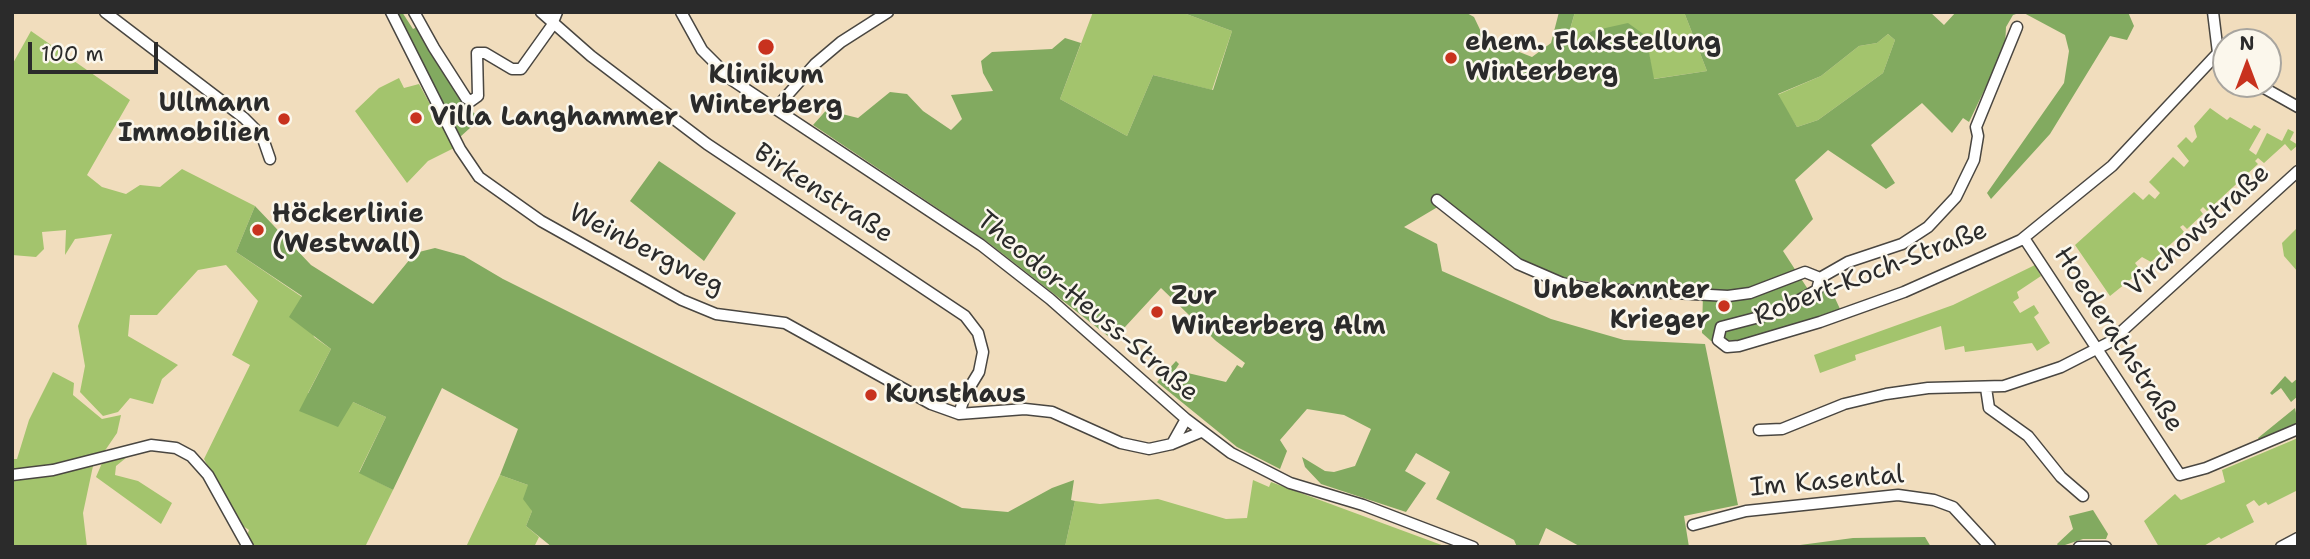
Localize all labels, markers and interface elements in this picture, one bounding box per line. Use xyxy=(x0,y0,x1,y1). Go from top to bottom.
place label: ehem. Flakstellung Winterberg xyxy=(1465,27,1721,88)
scale bar xyxy=(32,28,161,72)
north arrow xyxy=(2212,28,2282,98)
text: N xyxy=(2239,31,2255,56)
marker: Klinikum Winterberg xyxy=(756,37,776,57)
text: 100 m xyxy=(41,40,104,68)
marker: ehem. Flakstellung Winterberg xyxy=(1443,50,1459,66)
place label: Klinikum Winterberg xyxy=(689,60,843,122)
place label: Ullmann Immobilien xyxy=(118,88,270,150)
place label: Villa Langhammer xyxy=(430,102,678,134)
marker: Villa Langhammer xyxy=(408,110,424,126)
marker: Ullmann Immobilien xyxy=(276,111,292,127)
street label: Birkenstraße xyxy=(747,137,899,251)
street label: Virchowstraße xyxy=(2119,158,2277,304)
street label: Weinbergweg xyxy=(563,198,729,302)
place label: Höckerlinie (Westwall) xyxy=(272,199,424,260)
street label: Theodor-Heuss-Straße xyxy=(970,205,1204,409)
street label: Robert-Koch-Straße xyxy=(1750,215,1992,333)
marker: Höckerlinie (Westwall) xyxy=(250,222,266,238)
street label: Hoederathstraße xyxy=(2046,242,2190,438)
place label: Unbekannter Krieger xyxy=(1533,275,1710,336)
place label: Zur Winterberg Alm xyxy=(1171,281,1386,342)
marker: Unbekannter Krieger xyxy=(1716,298,1732,314)
marker: Zur Winterberg Alm xyxy=(1149,304,1165,320)
place label: Kunsthaus xyxy=(885,379,1026,411)
marker: Kunsthaus xyxy=(863,387,879,403)
street label: Im Kasental xyxy=(1749,460,1905,504)

